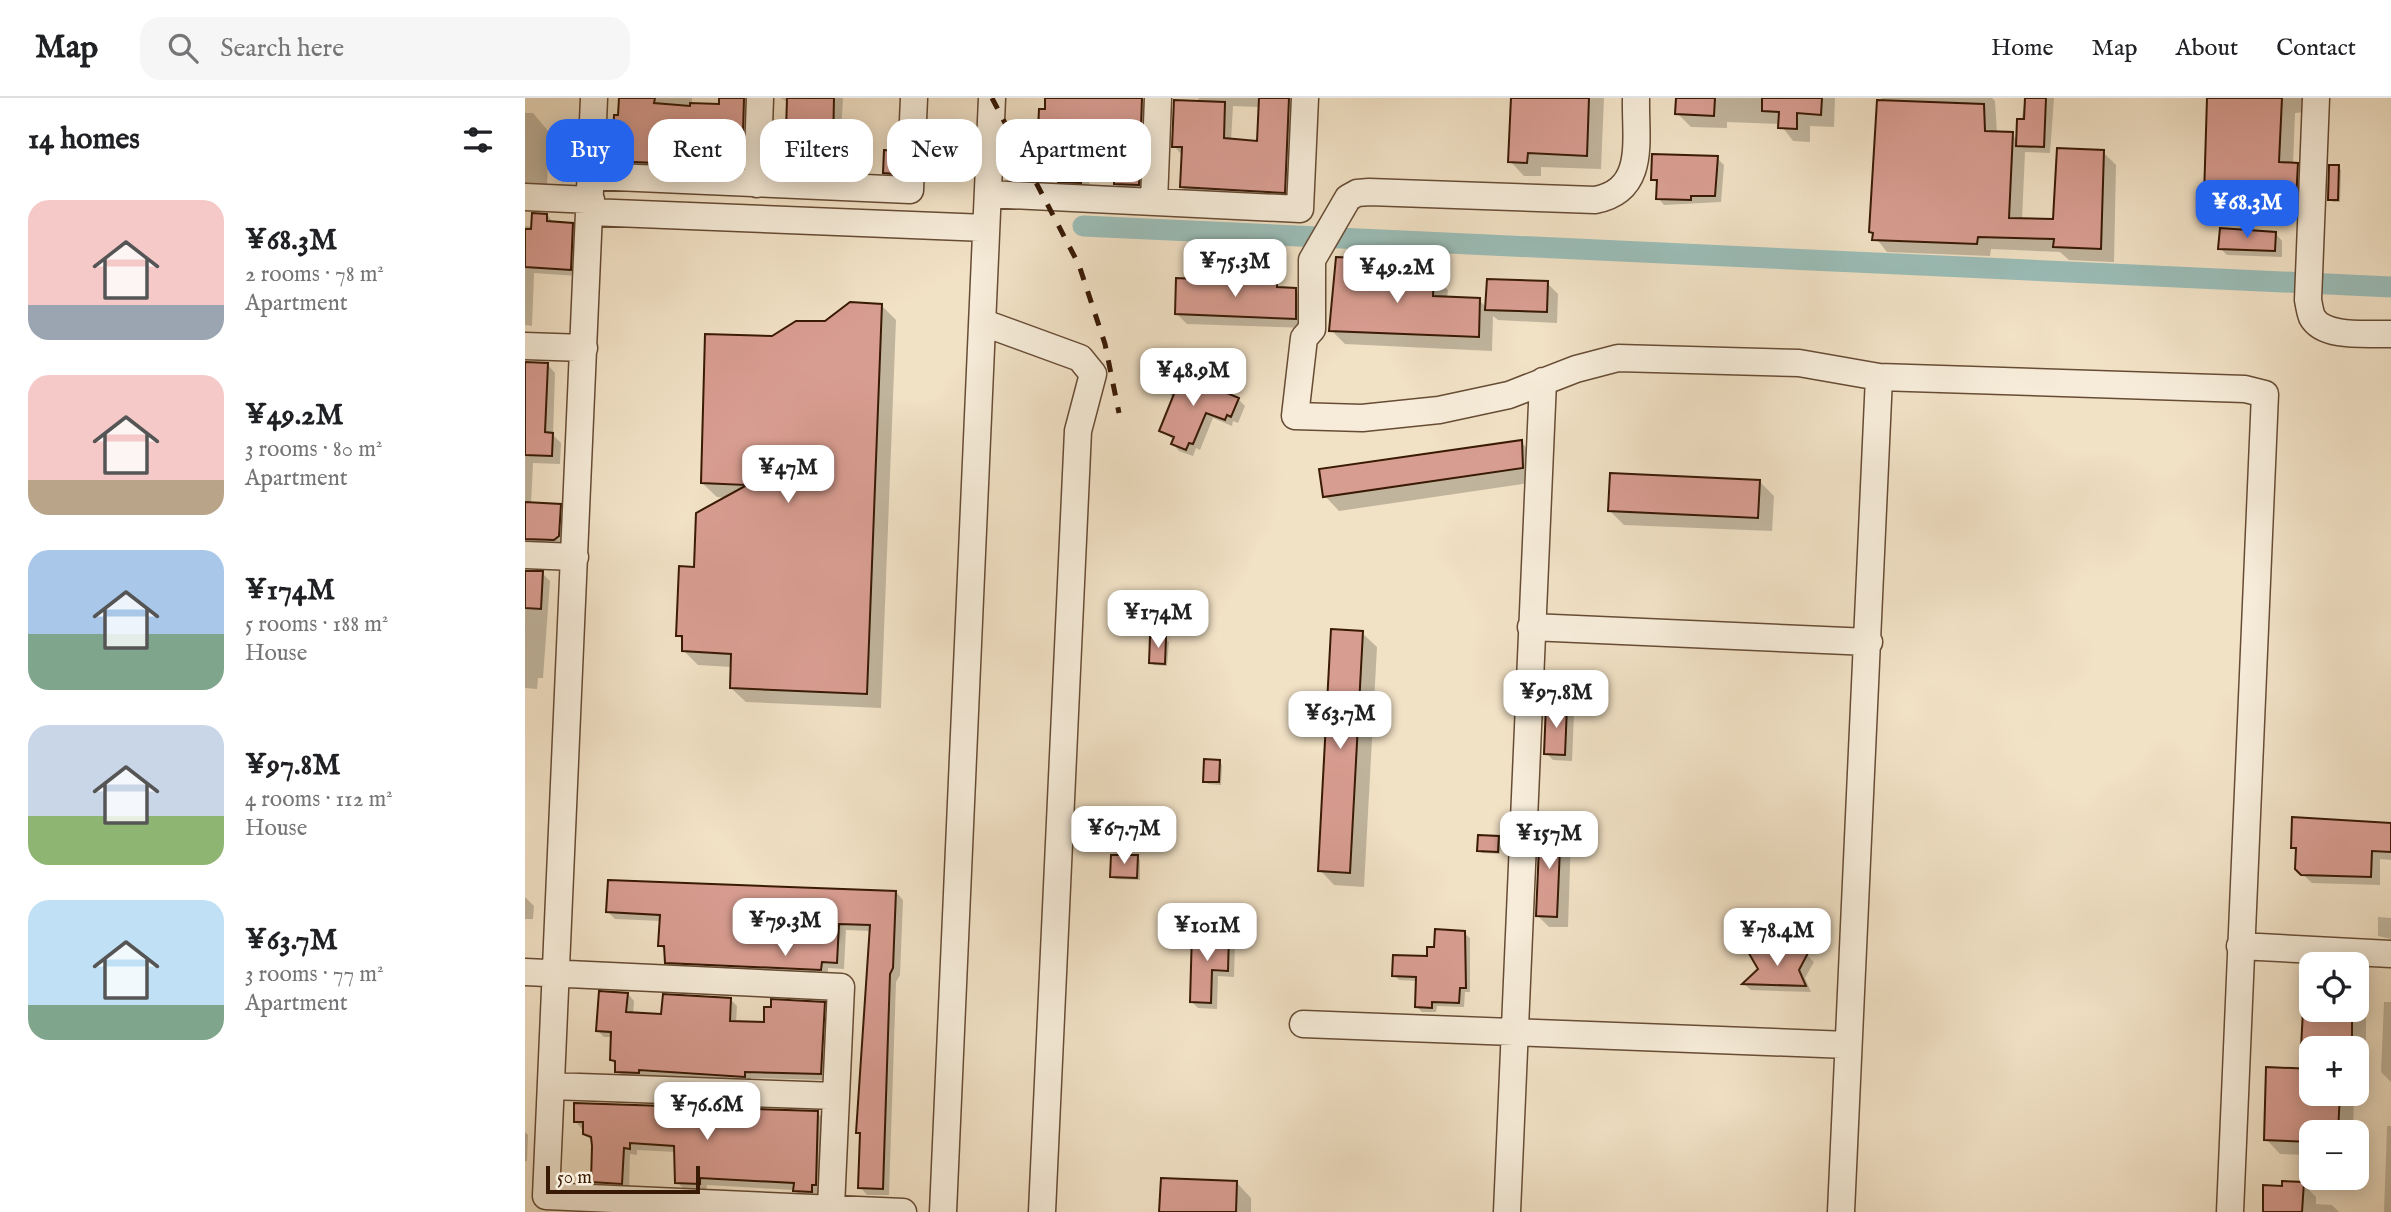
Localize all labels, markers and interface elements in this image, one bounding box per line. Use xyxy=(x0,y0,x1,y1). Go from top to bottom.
search box xyxy=(140,17,630,80)
text: Map xyxy=(35,27,98,69)
icon: search xyxy=(164,29,202,67)
text: Search here xyxy=(220,32,344,65)
text: Home xyxy=(1991,33,2054,64)
text: Map xyxy=(2092,33,2138,64)
text: About xyxy=(2176,33,2238,64)
text: Contact xyxy=(2276,33,2356,64)
chip: Buy xyxy=(546,119,634,182)
chip: Rent xyxy=(648,119,746,182)
chip: Filters xyxy=(760,119,873,182)
chip: New xyxy=(887,119,982,182)
chip: Apartment xyxy=(996,119,1151,182)
text: 14 homes xyxy=(28,121,140,159)
icon: filters xyxy=(459,121,497,159)
pin: ¥68.3M xyxy=(2190,180,2304,240)
text: ¥68.3M xyxy=(2212,188,2282,217)
text: ¥68.3M xyxy=(245,222,337,260)
icon: home xyxy=(84,228,168,312)
pin: ¥75.3M xyxy=(1178,240,1292,299)
pin: ¥49.2M xyxy=(1340,246,1454,305)
text: ¥75.3M xyxy=(1199,247,1271,276)
text: ¥49.2M xyxy=(1359,253,1435,282)
text: 2 rooms · 78 m² xyxy=(245,260,384,289)
text: Apartment xyxy=(245,289,348,318)
pin: ¥48.9M xyxy=(1136,348,1250,408)
text: ¥48.9M xyxy=(1156,356,1230,385)
text: ¥49.2M xyxy=(245,397,343,435)
icon: home xyxy=(84,403,168,487)
text: 3 rooms · 80 m² xyxy=(245,435,382,464)
pin: ¥47M xyxy=(747,446,829,505)
text: ¥47M xyxy=(758,453,818,482)
text: Apartment xyxy=(245,464,348,493)
text: ¥174M xyxy=(245,572,335,610)
icon: home xyxy=(84,578,168,662)
pin: ¥174M xyxy=(1109,590,1207,650)
text: ¥174M xyxy=(1124,598,1192,627)
text: 5 rooms · 188 m² xyxy=(245,610,388,639)
text: House xyxy=(245,639,307,668)
pin: ¥97.8M xyxy=(1499,670,1613,730)
text: ¥97.8M xyxy=(1519,678,1593,707)
pin: ¥63.7M xyxy=(1283,692,1397,751)
text: ¥63.7M xyxy=(1304,699,1376,728)
text: ¥97.8M xyxy=(245,747,340,785)
icon: home xyxy=(84,753,168,837)
text: 4 rooms · 112 m² xyxy=(245,785,393,814)
pin: ¥67.7M xyxy=(1067,806,1181,866)
pin: ¥157M xyxy=(1500,812,1598,871)
text: House xyxy=(245,814,307,843)
text: ¥67.7M xyxy=(1087,814,1161,843)
text: ¥157M xyxy=(1516,819,1582,848)
pin: ¥79.3M xyxy=(728,898,842,958)
pin: ¥101M xyxy=(1158,904,1256,963)
text: ¥79.3M xyxy=(749,906,821,935)
pin: ¥78.4M xyxy=(1720,908,1834,968)
text: ¥101M xyxy=(1174,911,1240,940)
text: ¥78.4M xyxy=(1740,916,1814,945)
text: ¥63.7M xyxy=(245,922,338,960)
icon: home xyxy=(84,928,168,1012)
map controls xyxy=(2299,952,2369,1190)
button: locate xyxy=(2299,952,2369,1022)
text: 3 rooms · 77 m² xyxy=(245,960,384,989)
text: Apartment xyxy=(245,989,348,1018)
button: + xyxy=(2299,1036,2369,1106)
pin: ¥76.6M xyxy=(650,1082,764,1142)
text: ¥76.6M xyxy=(670,1090,744,1119)
button: − xyxy=(2299,1120,2369,1190)
scale bar xyxy=(546,1163,700,1195)
text: 50 m xyxy=(557,1166,592,1190)

